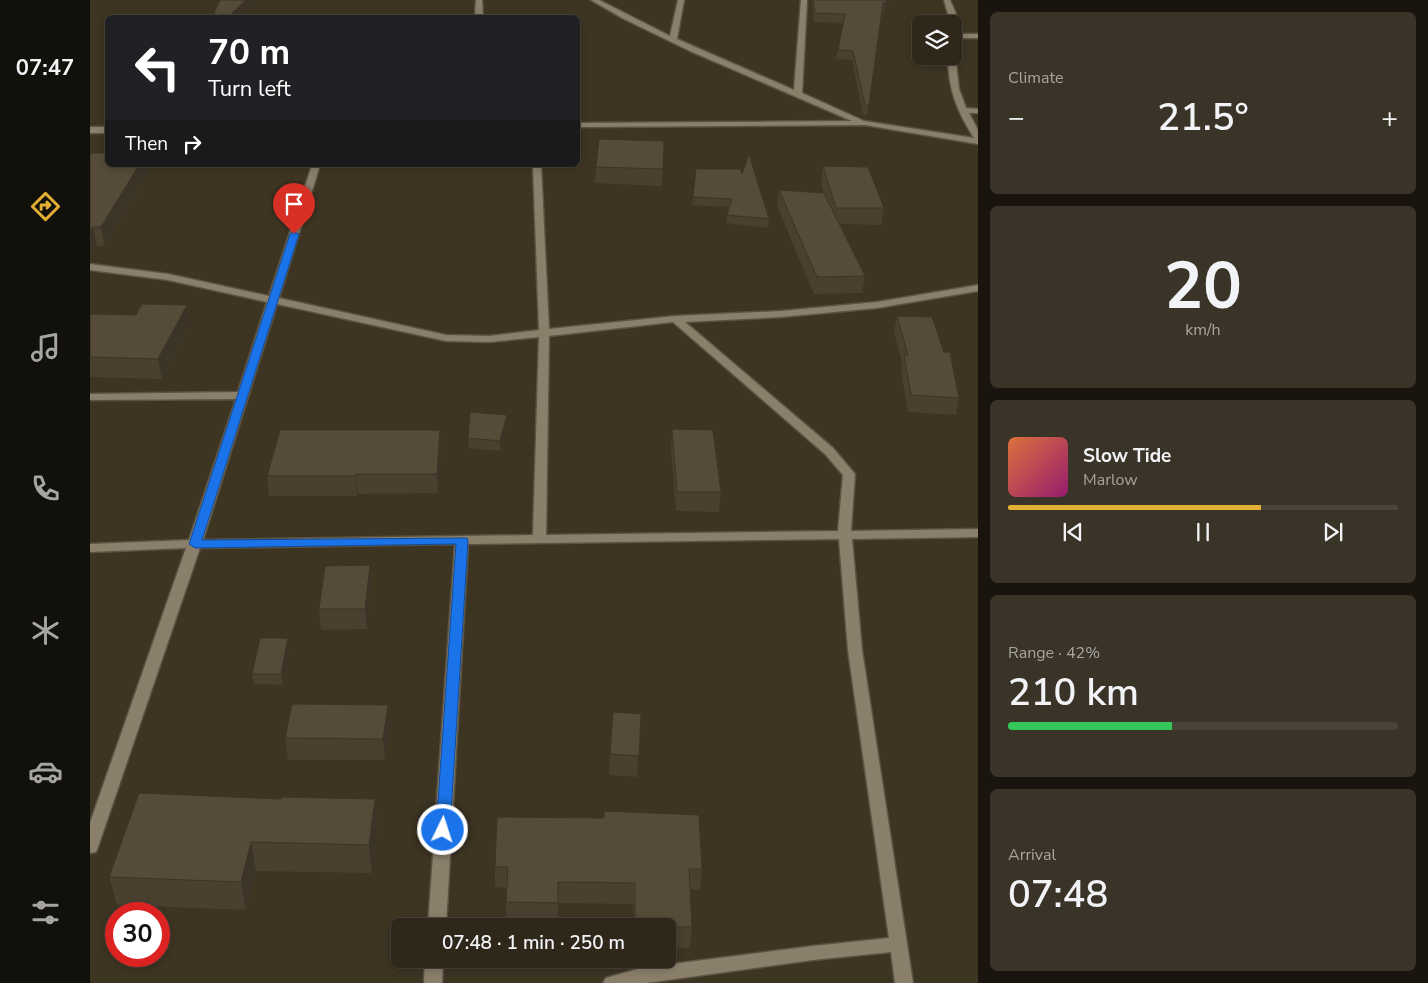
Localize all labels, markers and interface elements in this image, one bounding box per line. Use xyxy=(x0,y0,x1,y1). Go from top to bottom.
map controls xyxy=(912,15,962,65)
button: layers xyxy=(912,15,962,65)
text: 70 m xyxy=(208,29,290,76)
icon: left xyxy=(125,35,190,100)
text: 07:47 xyxy=(16,53,74,83)
text: Climate xyxy=(1008,67,1063,89)
text: Turn left xyxy=(208,74,291,104)
text: 21.5° xyxy=(1157,92,1249,143)
text: − xyxy=(1008,99,1025,137)
text: + xyxy=(1381,99,1398,137)
icon: right xyxy=(178,130,206,158)
text: Then xyxy=(125,131,168,157)
pin xyxy=(273,183,315,234)
icon: directions xyxy=(28,189,63,224)
icon: arrive xyxy=(280,190,308,218)
text: 20 xyxy=(1164,242,1242,331)
text: km/h xyxy=(1185,319,1221,341)
icon: music xyxy=(28,330,63,365)
text: Slow Tide xyxy=(1083,443,1171,469)
text: Marlow xyxy=(1083,469,1138,491)
icon: phone xyxy=(28,471,63,506)
icon: previous xyxy=(1059,518,1087,546)
icon: pause xyxy=(1189,518,1217,546)
icon: next xyxy=(1319,518,1347,546)
icon: climate xyxy=(28,613,63,648)
text: Range · 42% xyxy=(1008,642,1100,664)
text: 210 km xyxy=(1008,667,1139,718)
icon: car xyxy=(28,754,63,789)
position arrow xyxy=(416,803,468,855)
text: Arrival xyxy=(1008,844,1056,866)
text: 07:48 xyxy=(1008,869,1108,920)
icon: filters xyxy=(28,895,63,930)
speed limit sign: 30 xyxy=(105,902,170,967)
text: 07:48 · 1 min · 250 m xyxy=(442,930,625,956)

